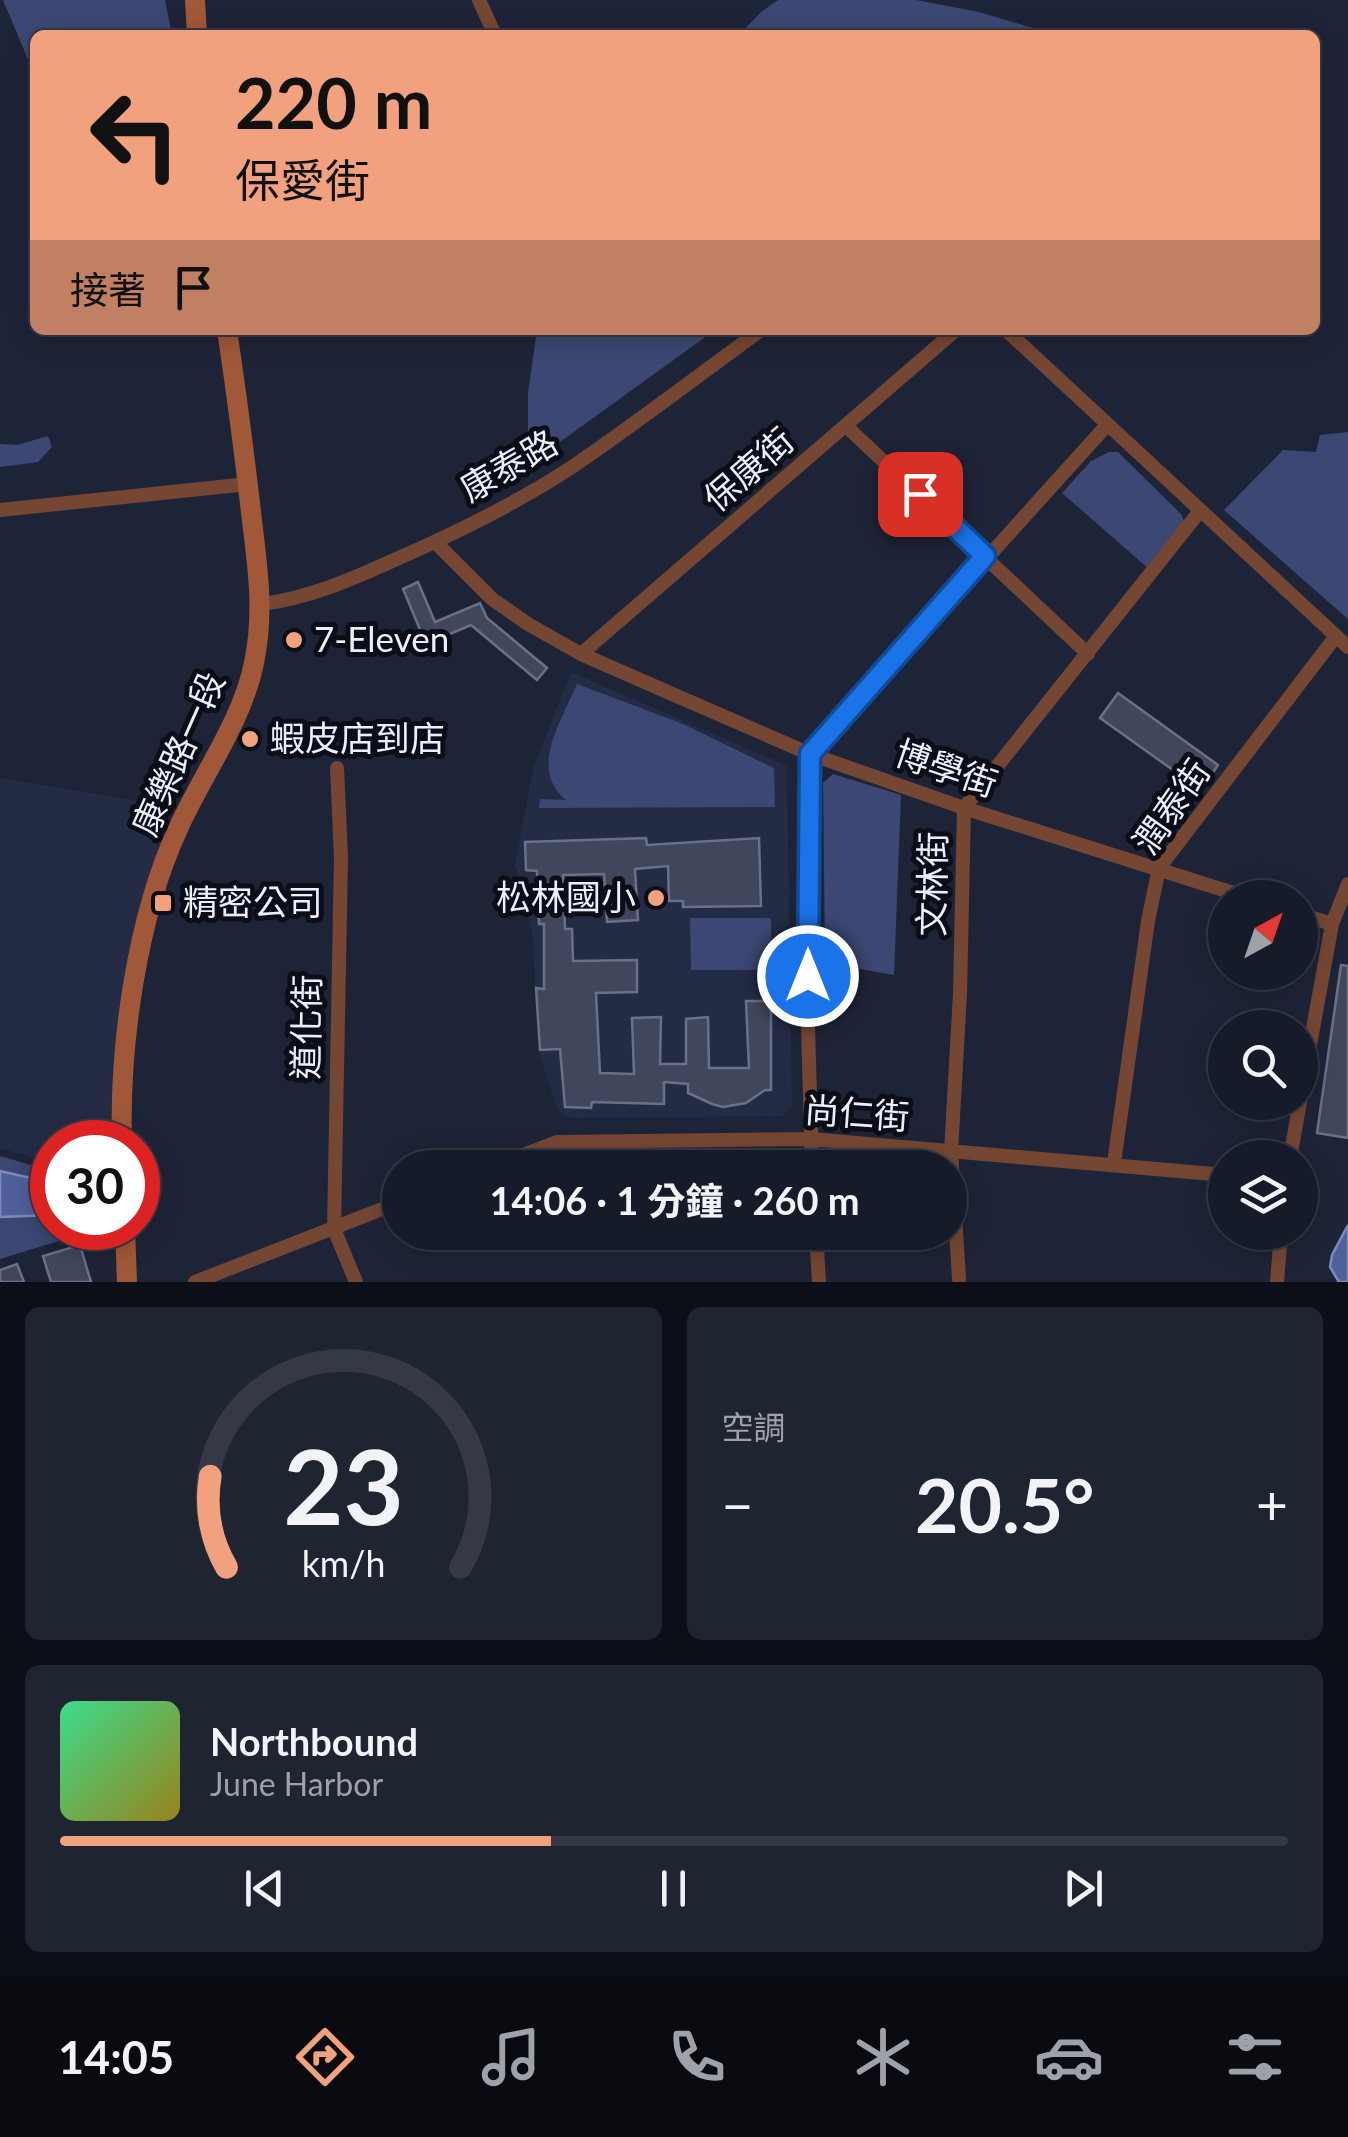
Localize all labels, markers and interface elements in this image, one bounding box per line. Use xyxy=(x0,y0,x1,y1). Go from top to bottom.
text: 220 m xyxy=(235,60,432,144)
icon: left xyxy=(70,70,200,200)
text: 保愛街 xyxy=(235,153,370,207)
icon: arrive xyxy=(166,260,221,315)
text: 接著 xyxy=(70,266,146,312)
street label: 保康街 xyxy=(694,418,801,519)
street label: 康泰路 xyxy=(452,420,564,509)
pin xyxy=(878,452,963,537)
icon: arrive xyxy=(893,467,948,522)
place label: 7-Eleven xyxy=(314,617,449,659)
marker: 7-Eleven xyxy=(283,629,305,651)
street label: 康樂路一段 xyxy=(122,665,232,842)
place label: 蝦皮店到店 xyxy=(270,716,445,758)
marker: 蝦皮店到店 xyxy=(239,728,261,750)
street label: 博學街 xyxy=(890,730,1003,804)
street label: 潤泰街 xyxy=(1123,751,1218,861)
street label: 文林街 xyxy=(909,831,953,937)
place label: 松林國小 xyxy=(496,875,636,917)
place label: 精密公司 xyxy=(183,880,323,922)
north arrow xyxy=(1208,880,1318,990)
map controls xyxy=(1208,880,1318,1250)
marker: 松林國小 xyxy=(645,887,667,909)
marker: 精密公司 xyxy=(152,892,174,914)
position arrow xyxy=(756,924,860,1028)
street label: 道化街 xyxy=(283,974,327,1080)
button: search xyxy=(1208,1010,1318,1120)
street label: 尚仁街 xyxy=(803,1087,911,1137)
speed limit sign: 30 xyxy=(30,1120,160,1250)
button: layers xyxy=(1208,1140,1318,1250)
text: 14:06 · 1 分鐘 · 260 m xyxy=(489,1177,860,1223)
text: 空調 xyxy=(722,1407,786,1446)
text: 23 xyxy=(283,1422,404,1547)
text: 20.5° xyxy=(915,1459,1094,1549)
text: − xyxy=(722,1471,753,1537)
text: + xyxy=(1256,1471,1288,1537)
text: km/h xyxy=(301,1542,385,1585)
text: Northbound xyxy=(210,1718,418,1764)
text: June Harbor xyxy=(210,1764,383,1803)
icon: previous xyxy=(237,1861,292,1916)
icon: pause xyxy=(646,1861,701,1916)
icon: next xyxy=(1056,1861,1111,1916)
icon: directions xyxy=(290,2022,360,2092)
icon: music xyxy=(476,2022,546,2092)
icon: phone xyxy=(662,2022,732,2092)
icon: climate xyxy=(848,2022,918,2092)
icon: car xyxy=(1034,2022,1104,2092)
icon: filters xyxy=(1220,2022,1290,2092)
text: 14:05 xyxy=(58,2030,174,2084)

